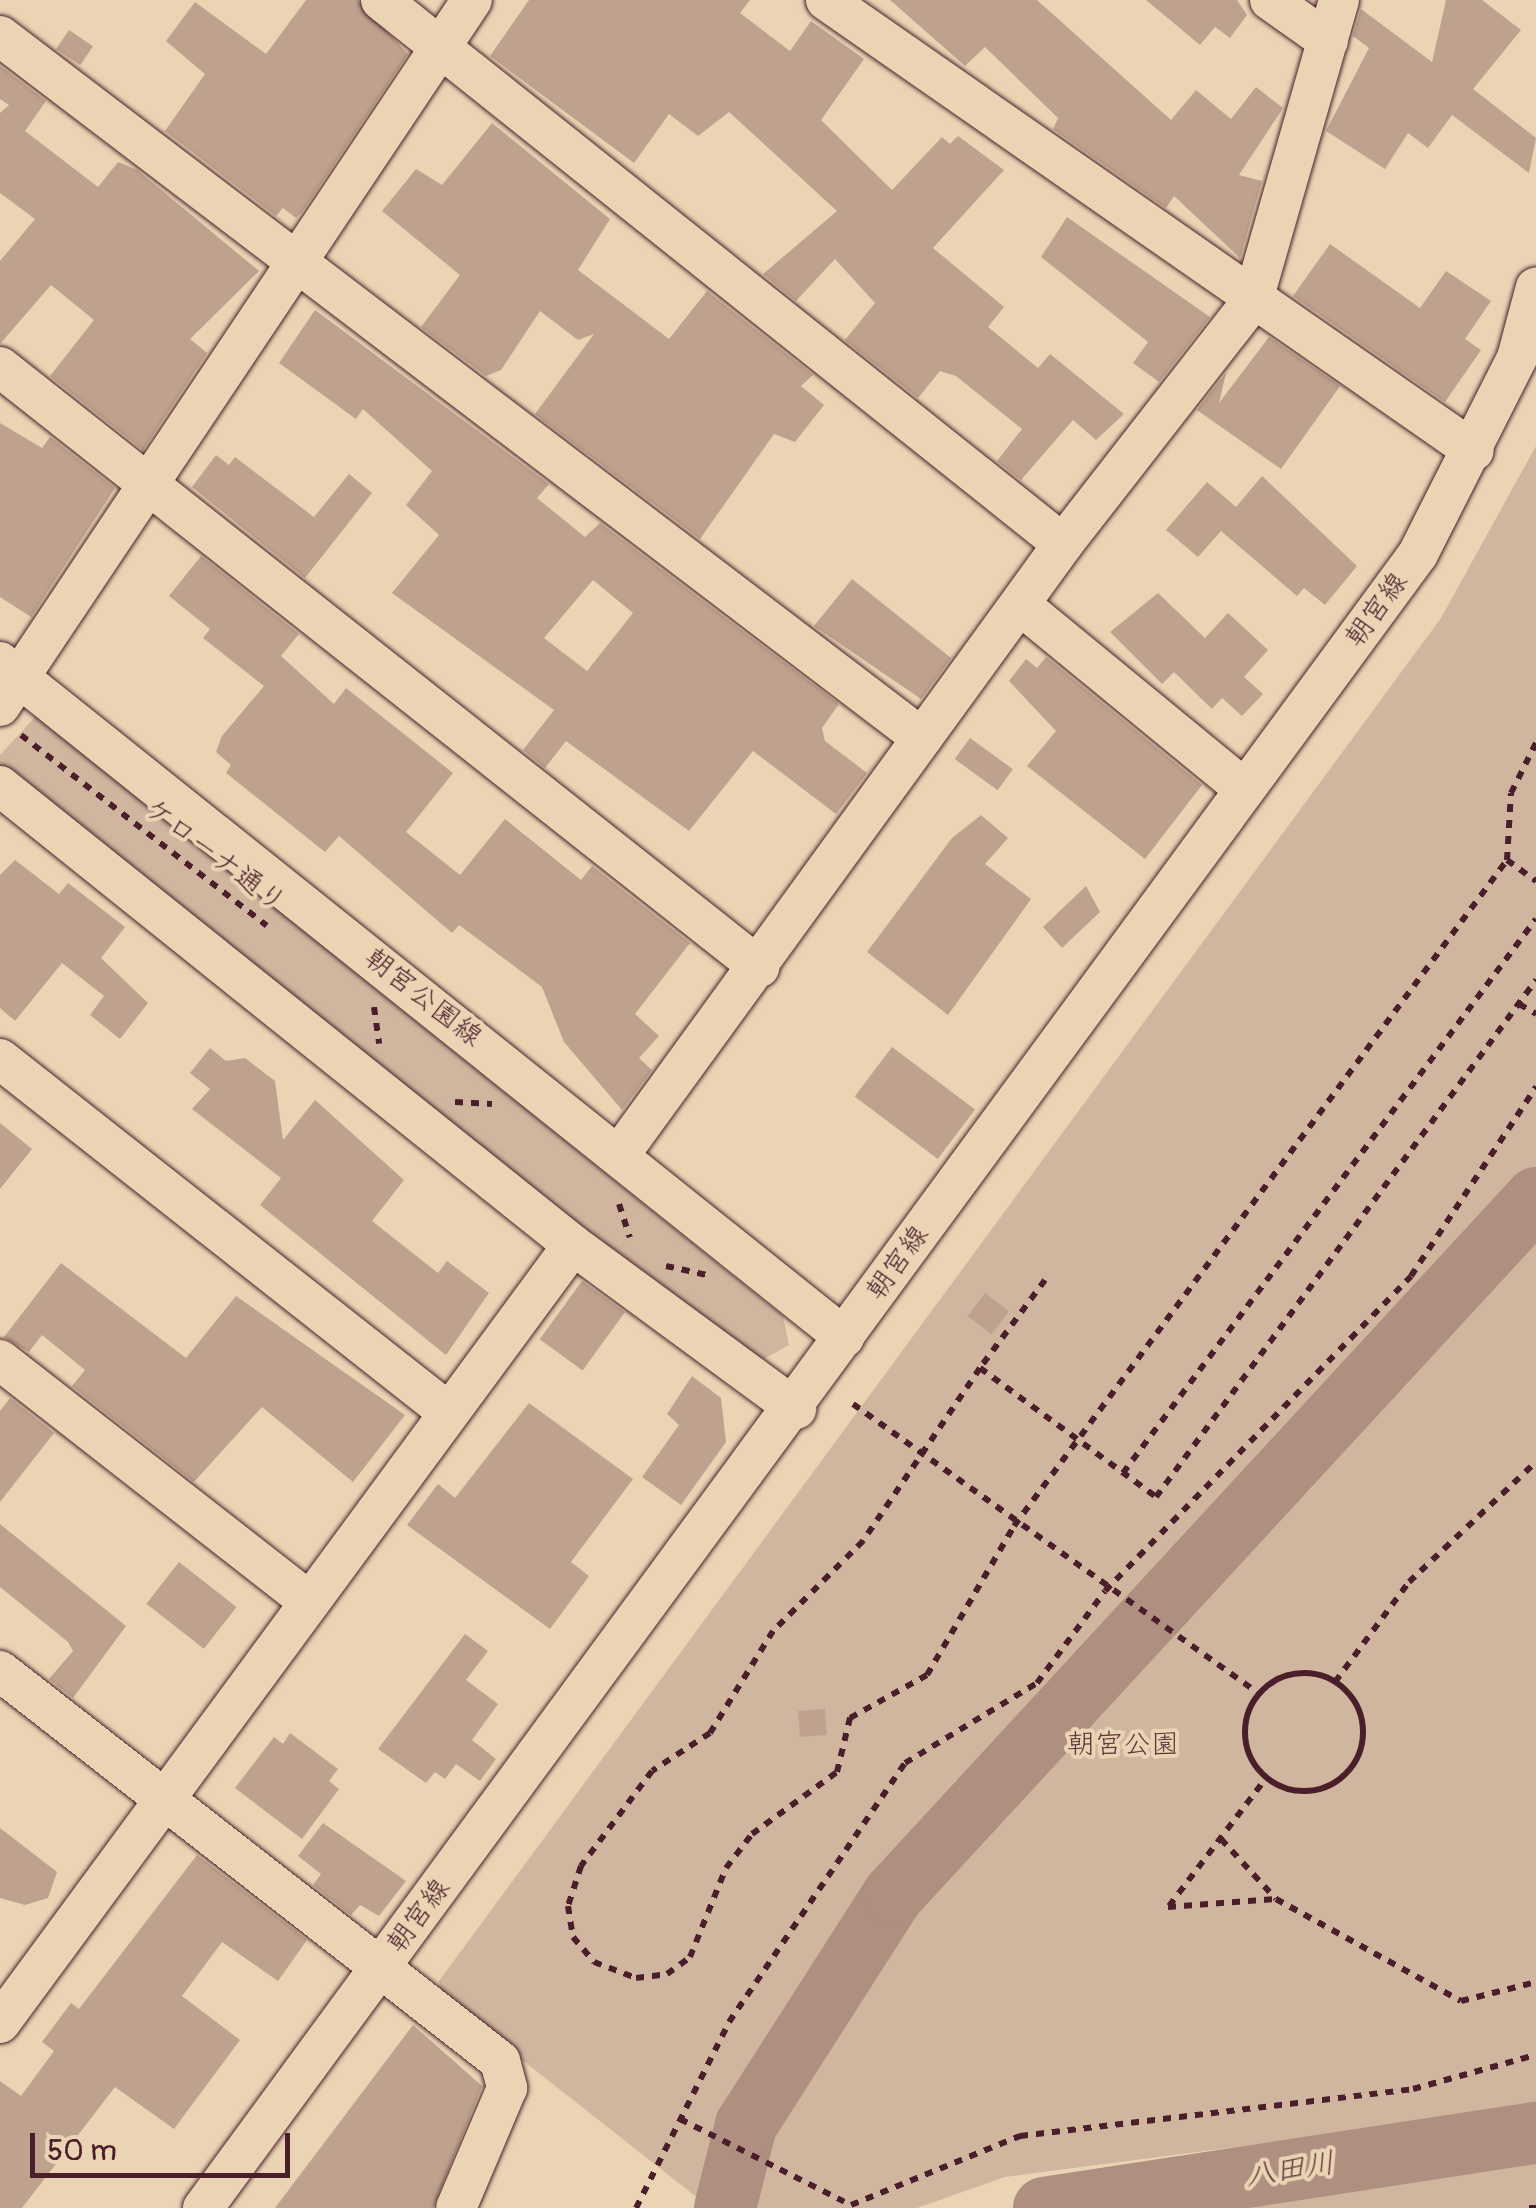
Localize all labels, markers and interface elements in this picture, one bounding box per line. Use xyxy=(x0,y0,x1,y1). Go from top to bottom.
street label: 朝宮線 xyxy=(1339,566,1415,654)
street label: ケローナ通り xyxy=(138,792,292,920)
street label: 朝宮公園線 xyxy=(357,942,489,1054)
street label: 朝宮線 xyxy=(860,1219,936,1307)
park label: 朝宮公園 xyxy=(1067,1728,1179,1762)
street label: 朝宮線 xyxy=(380,1872,458,1960)
scale bar xyxy=(35,2113,295,2175)
text: 50 m xyxy=(47,2132,117,2169)
water label: 八田川 xyxy=(1243,2145,1337,2195)

